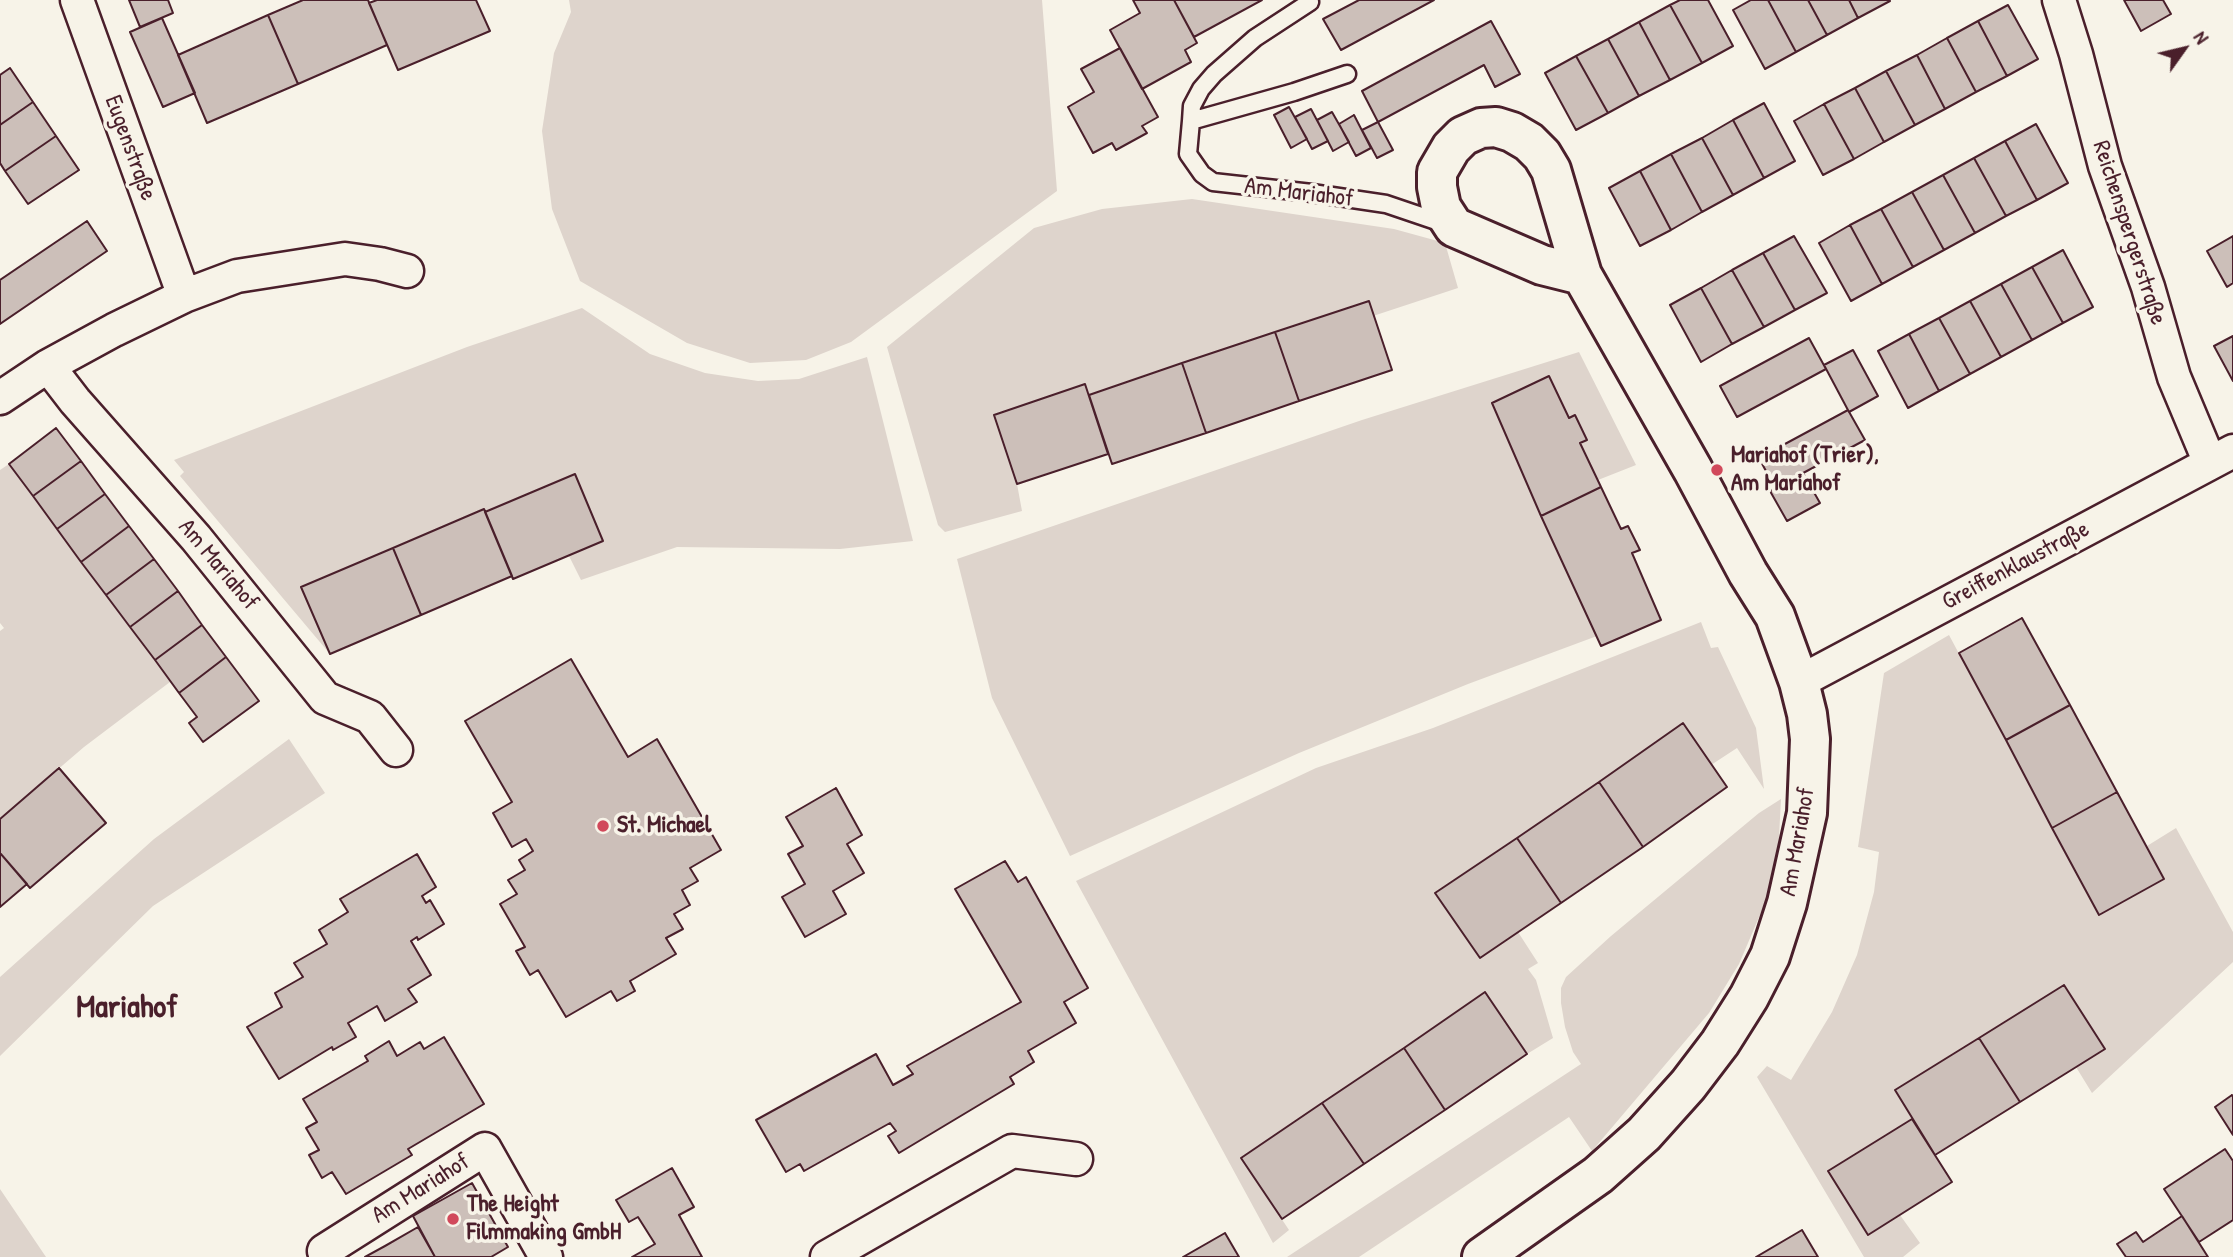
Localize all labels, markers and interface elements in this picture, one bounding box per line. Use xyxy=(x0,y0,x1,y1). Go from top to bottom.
north arrow xyxy=(2149,14,2219,84)
text: N xyxy=(2188,26,2215,49)
street label: Eugenstraße xyxy=(98,92,162,204)
street label: Reichenspergerstraße xyxy=(2086,137,2172,329)
street label: Am Mariahof xyxy=(1243,172,1355,214)
place label: Mariahof (Trier), Am Mariahof xyxy=(1731,442,1879,498)
marker: Mariahof (Trier), Am Mariahof xyxy=(1709,462,1725,478)
street label: Am Mariahof xyxy=(172,514,264,616)
street label: Greiffenklaustraße xyxy=(1938,515,2094,617)
street label: Am Mariahof xyxy=(1774,786,1822,898)
place label: St. Michael xyxy=(617,812,711,840)
marker: St. Michael xyxy=(595,818,611,834)
district label: Mariahof xyxy=(76,989,178,1027)
street label: Am Mariahof xyxy=(367,1148,475,1230)
place label: The Height Filmmaking GmbH xyxy=(467,1191,621,1247)
marker: The Height Filmmaking GmbH xyxy=(445,1211,461,1227)

